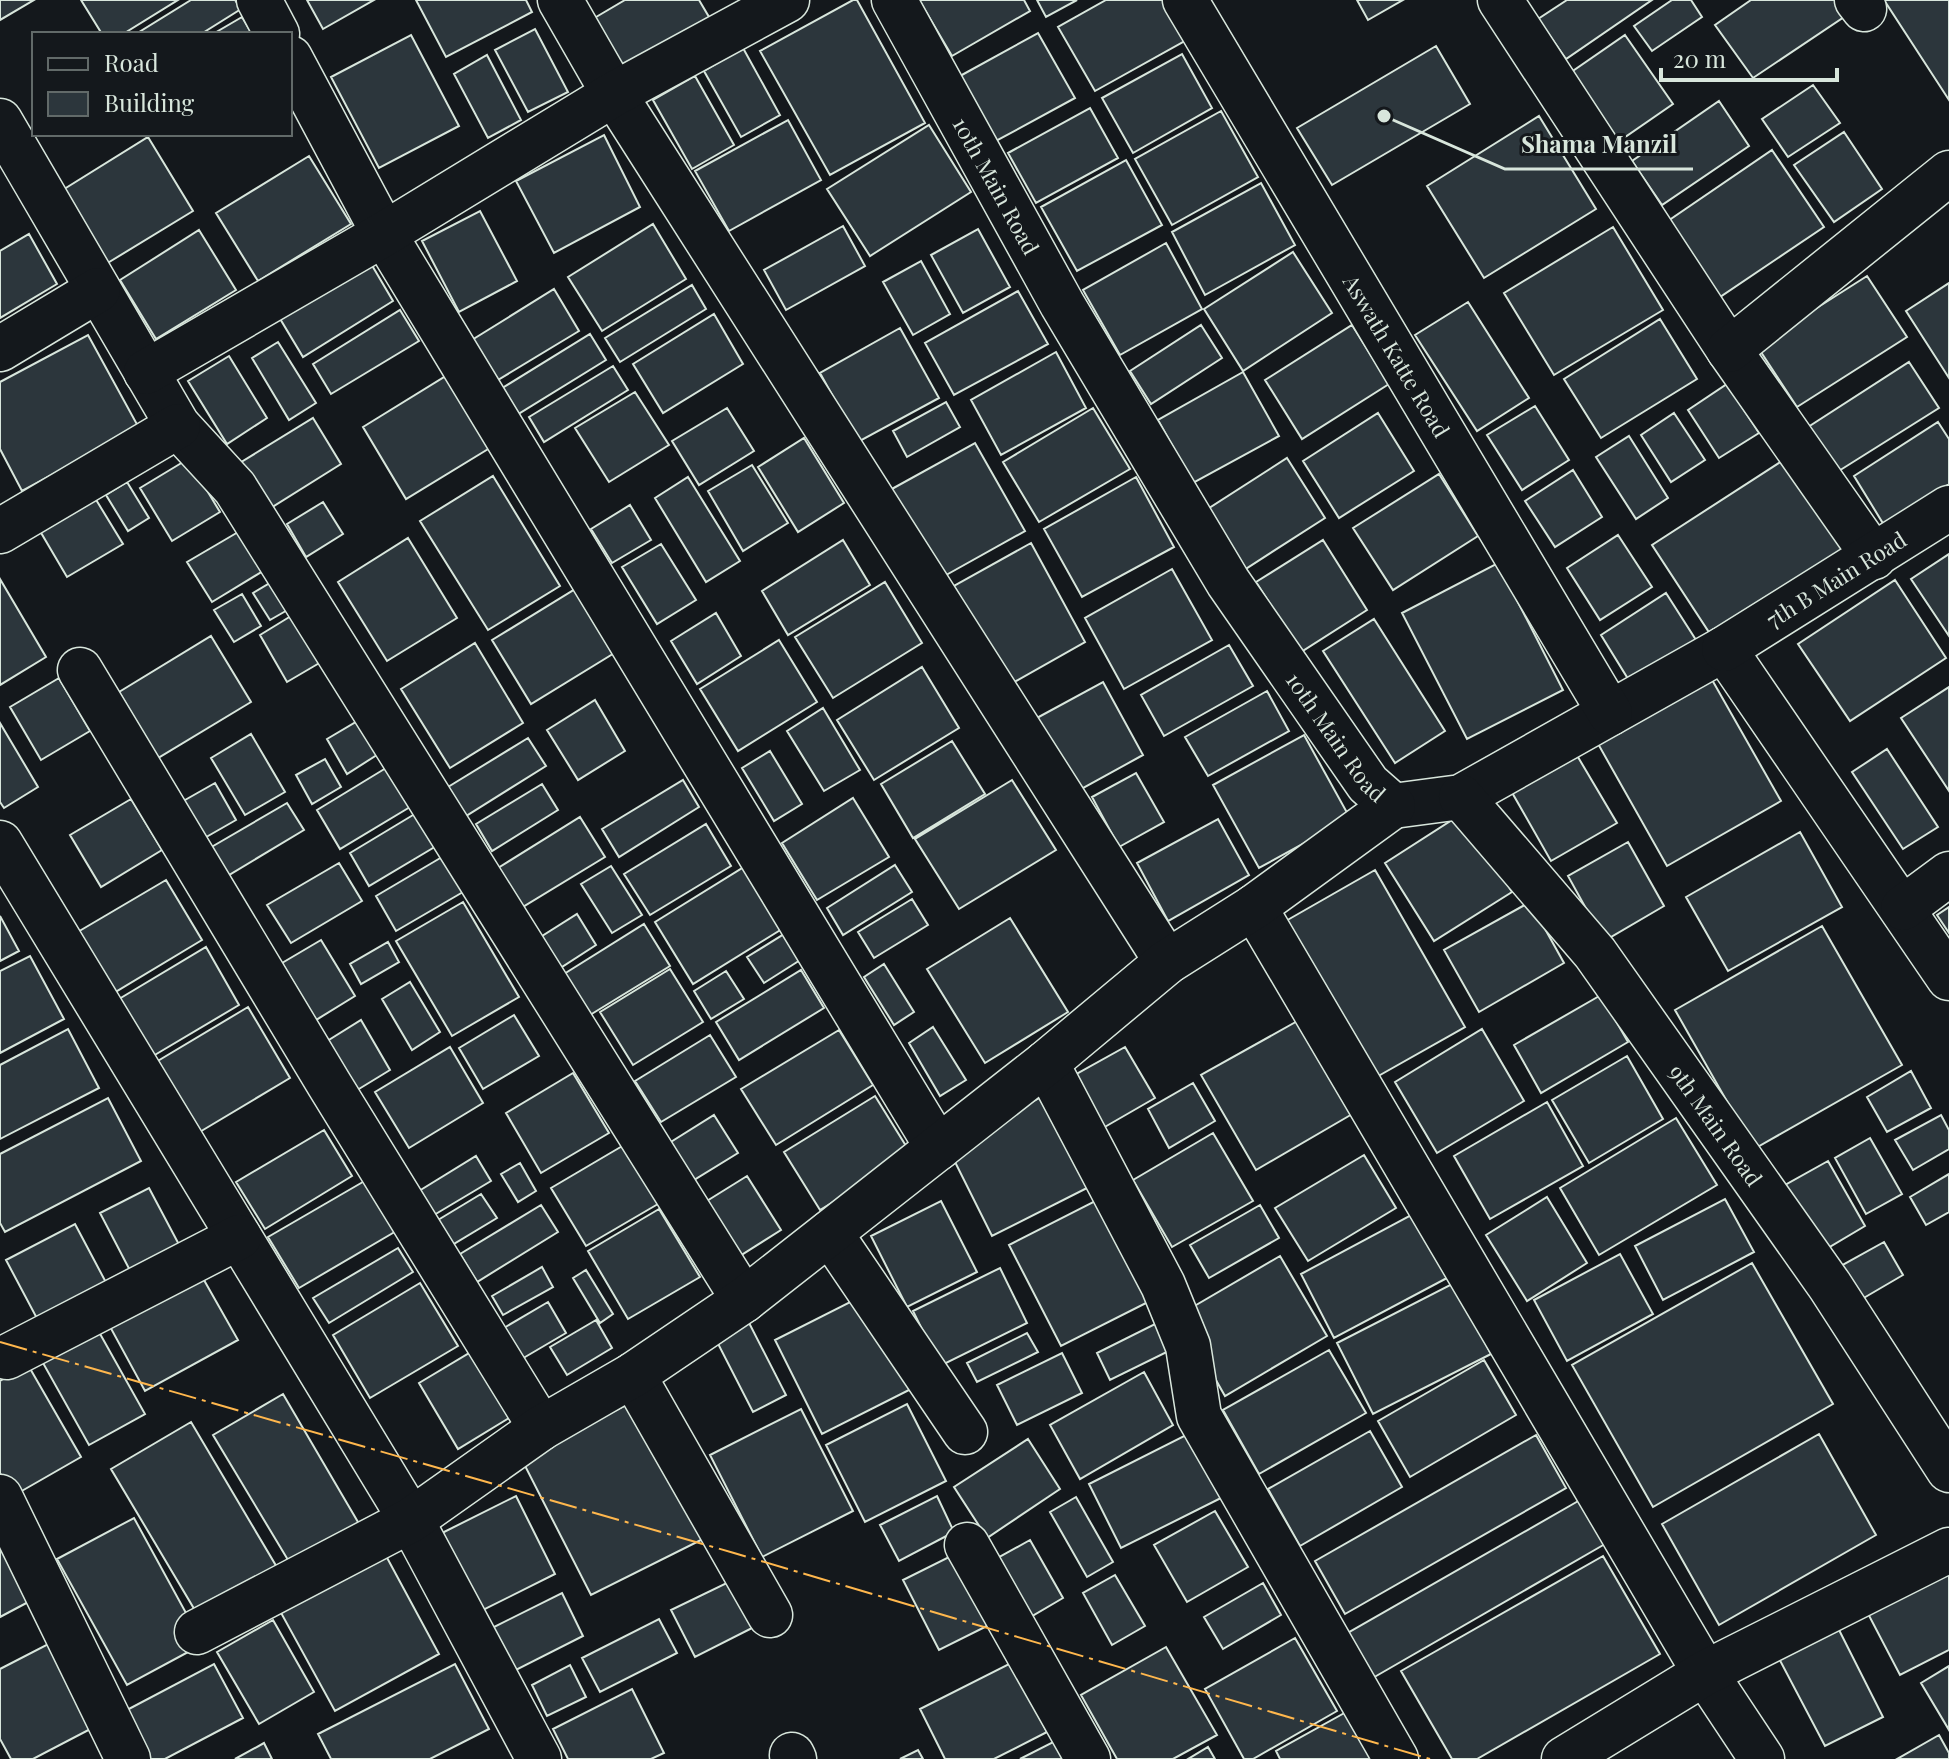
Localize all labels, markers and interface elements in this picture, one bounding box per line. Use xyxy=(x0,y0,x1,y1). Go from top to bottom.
legend xyxy=(32,32,292,136)
scale bar xyxy=(1661,32,1837,82)
text: 20 m xyxy=(1673,42,1726,74)
text: Road xyxy=(104,46,159,78)
text: Building xyxy=(104,86,195,118)
street label: 10th Main Road xyxy=(946,111,1047,260)
callout: Shama Manzil xyxy=(1505,121,1693,169)
text: Shama Manzil xyxy=(1521,127,1678,159)
street label: Aswath Katte Road xyxy=(1336,268,1457,443)
street label: 7th B Main Road xyxy=(1760,524,1912,634)
street label: 10th Main Road xyxy=(1280,666,1393,808)
street label: 9th Main Road xyxy=(1663,1058,1770,1192)

